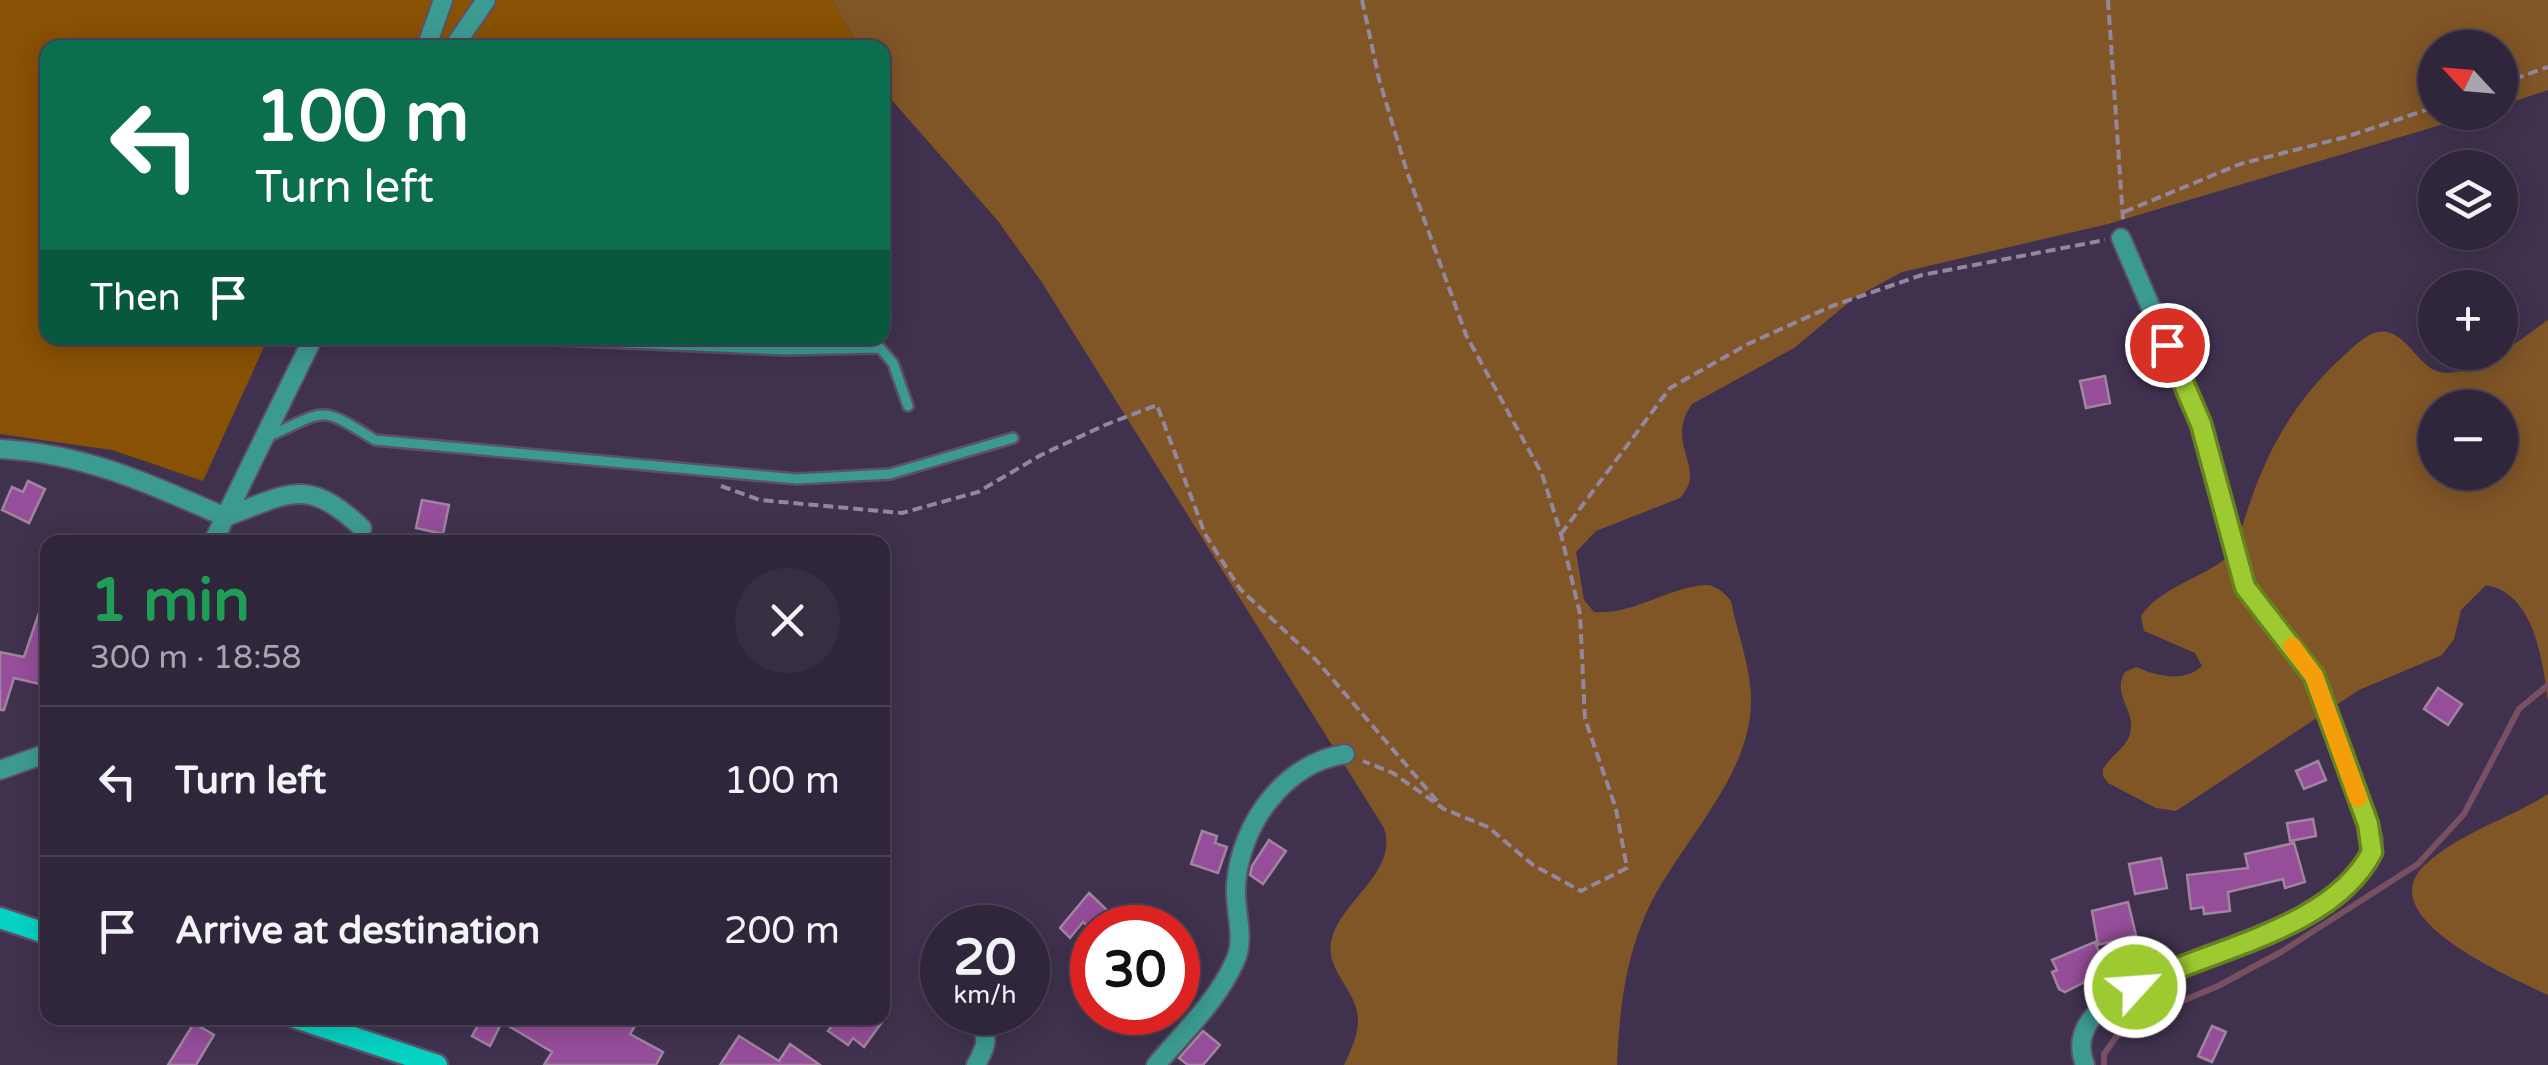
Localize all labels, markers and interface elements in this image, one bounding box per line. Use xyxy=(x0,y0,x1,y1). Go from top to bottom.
north arrow xyxy=(2418,30,2518,130)
map controls xyxy=(2418,30,2518,490)
text: 100 m xyxy=(255,76,469,160)
icon: left xyxy=(90,80,220,210)
button: layers xyxy=(2418,150,2518,250)
text: Turn left xyxy=(255,161,434,215)
icon: arrive xyxy=(201,270,256,325)
button: + xyxy=(2418,270,2518,370)
text: Then xyxy=(90,275,181,321)
pin xyxy=(2125,303,2210,388)
icon: arrive xyxy=(2140,318,2195,373)
button: − xyxy=(2418,390,2518,490)
text: 1 min xyxy=(90,565,250,637)
button: close xyxy=(735,568,840,673)
text: 300 m · 18:58 xyxy=(90,639,302,677)
icon: left xyxy=(90,754,145,809)
text: Turn left xyxy=(175,758,326,804)
text: 100 m xyxy=(724,758,840,804)
icon: arrive xyxy=(90,904,145,959)
speed limit sign: 30 xyxy=(1070,905,1200,1035)
text: Arrive at destination xyxy=(175,908,540,954)
text: 200 m xyxy=(724,908,840,954)
text: 20 xyxy=(954,928,1016,988)
position arrow xyxy=(2083,935,2187,1039)
text: km/h xyxy=(954,980,1016,1010)

